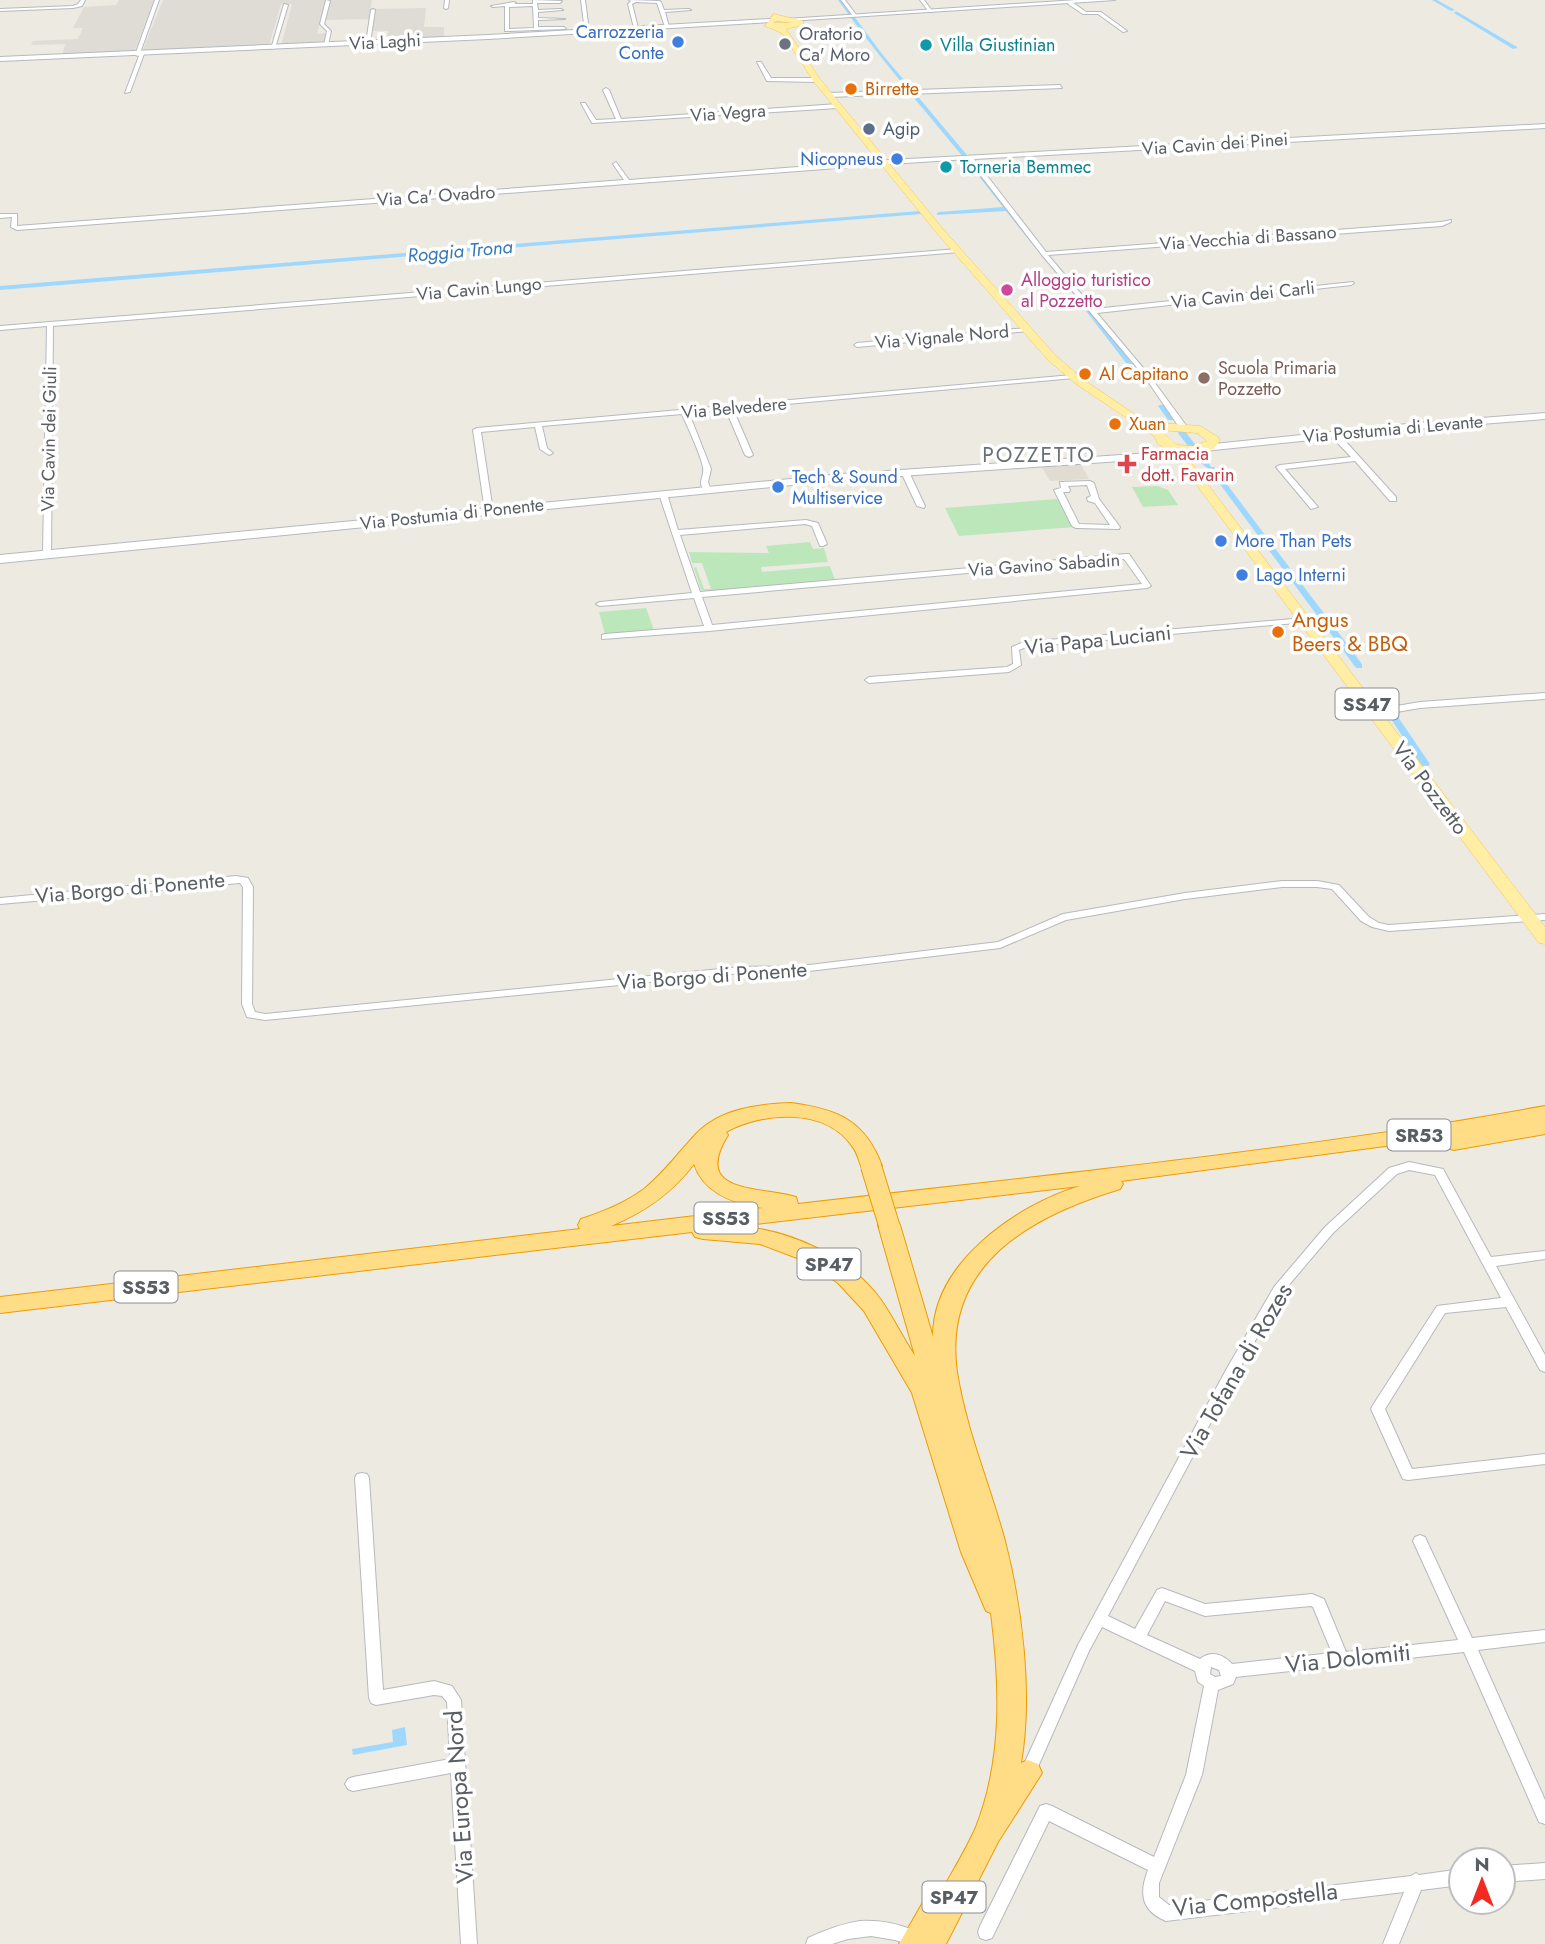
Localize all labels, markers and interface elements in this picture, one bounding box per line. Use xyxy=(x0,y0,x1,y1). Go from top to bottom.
place label: Carrozzeria Conte xyxy=(576,19,664,66)
place label: Oratorio Ca' Moro xyxy=(799,21,870,68)
street label: Via Laghi xyxy=(348,27,422,57)
place label: Villa Giustinian xyxy=(940,32,1055,58)
marker: Carrozzeria Conte xyxy=(670,34,686,50)
marker: Oratorio Ca' Moro xyxy=(777,36,793,52)
marker: Villa Giustinian xyxy=(918,37,934,53)
place label: Birrette xyxy=(865,76,919,102)
marker: Birrette xyxy=(843,81,859,97)
street label: Via Vegra xyxy=(689,97,767,129)
place label: Agip xyxy=(883,116,920,142)
marker: Agip xyxy=(861,121,877,137)
street label: Via Cavin dei Pinei xyxy=(1141,126,1289,162)
place label: Nicopneus xyxy=(800,146,883,172)
marker: Nicopneus xyxy=(889,151,905,167)
place label: Torneria Bemmec xyxy=(960,154,1091,180)
marker: Torneria Bemmec xyxy=(938,159,954,175)
street label: Via Ca' Ovadro xyxy=(376,179,496,213)
street label: Via Vecchia di Bassano xyxy=(1159,219,1337,257)
water label: Roggia Trona xyxy=(406,233,514,269)
place label: Alloggio turistico al Pozzetto xyxy=(1021,267,1151,314)
street label: Via Cavin Lungo xyxy=(415,271,543,307)
street label: Via Cavin dei Carli xyxy=(1170,275,1316,315)
marker: Alloggio turistico al Pozzetto xyxy=(999,282,1015,298)
street label: Via Vignale Nord xyxy=(874,318,1010,356)
place label: Scuola Primaria Pozzetto xyxy=(1218,355,1337,402)
place label: Al Capitano xyxy=(1099,361,1189,387)
street label: Via Cavin dei Giuli xyxy=(35,366,63,512)
marker: Al Capitano xyxy=(1077,366,1093,382)
marker: Scuola Primaria Pozzetto xyxy=(1196,370,1212,386)
street label: Via Belvedere xyxy=(680,390,788,426)
street label: Via Postumia di Levante xyxy=(1302,408,1484,450)
place label: Xuan xyxy=(1129,411,1166,437)
marker: Xuan xyxy=(1107,416,1123,432)
district label: POZZETTO xyxy=(982,440,1096,470)
place label: Farmacia dott. Favarin xyxy=(1141,441,1234,488)
marker: Farmacia dott. Favarin xyxy=(1119,456,1135,472)
place label: Tech & Sound Multiservice xyxy=(792,464,898,511)
marker: Tech & Sound Multiservice xyxy=(770,479,786,495)
street label: Via Postumia di Ponente xyxy=(359,491,545,537)
place label: More Than Pets xyxy=(1235,528,1351,554)
marker: More Than Pets xyxy=(1213,533,1229,549)
street label: Via Gavino Sabadin xyxy=(967,547,1121,583)
place label: Lago Interni xyxy=(1256,562,1346,588)
marker: Lago Interni xyxy=(1234,567,1250,583)
place label: Angus Beers & BBQ xyxy=(1292,605,1408,659)
street label: Via Papa Luciani xyxy=(1023,617,1173,663)
marker: Angus Beers & BBQ xyxy=(1270,624,1286,640)
road number: SS47 xyxy=(1336,688,1398,720)
street label: Via Pozzetto xyxy=(1385,735,1475,841)
street label: Via Borgo di Ponente xyxy=(34,865,226,911)
street label: Via Borgo di Ponente xyxy=(616,954,808,998)
road number: SR53 xyxy=(1388,1120,1450,1150)
road number: SS53 xyxy=(694,1202,758,1234)
road number: SP47 xyxy=(798,1248,860,1280)
road number: SS53 xyxy=(114,1272,178,1302)
street label: Via Tofana di Rozes xyxy=(1171,1276,1301,1466)
street label: Via Dolomiti xyxy=(1284,1634,1412,1682)
street label: Via Europa Nord xyxy=(435,1709,483,1885)
north arrow xyxy=(1447,1846,1517,1916)
text: N xyxy=(1474,1851,1490,1878)
street label: Via Compostella xyxy=(1171,1873,1339,1925)
road number: SP47 xyxy=(922,1882,986,1912)

